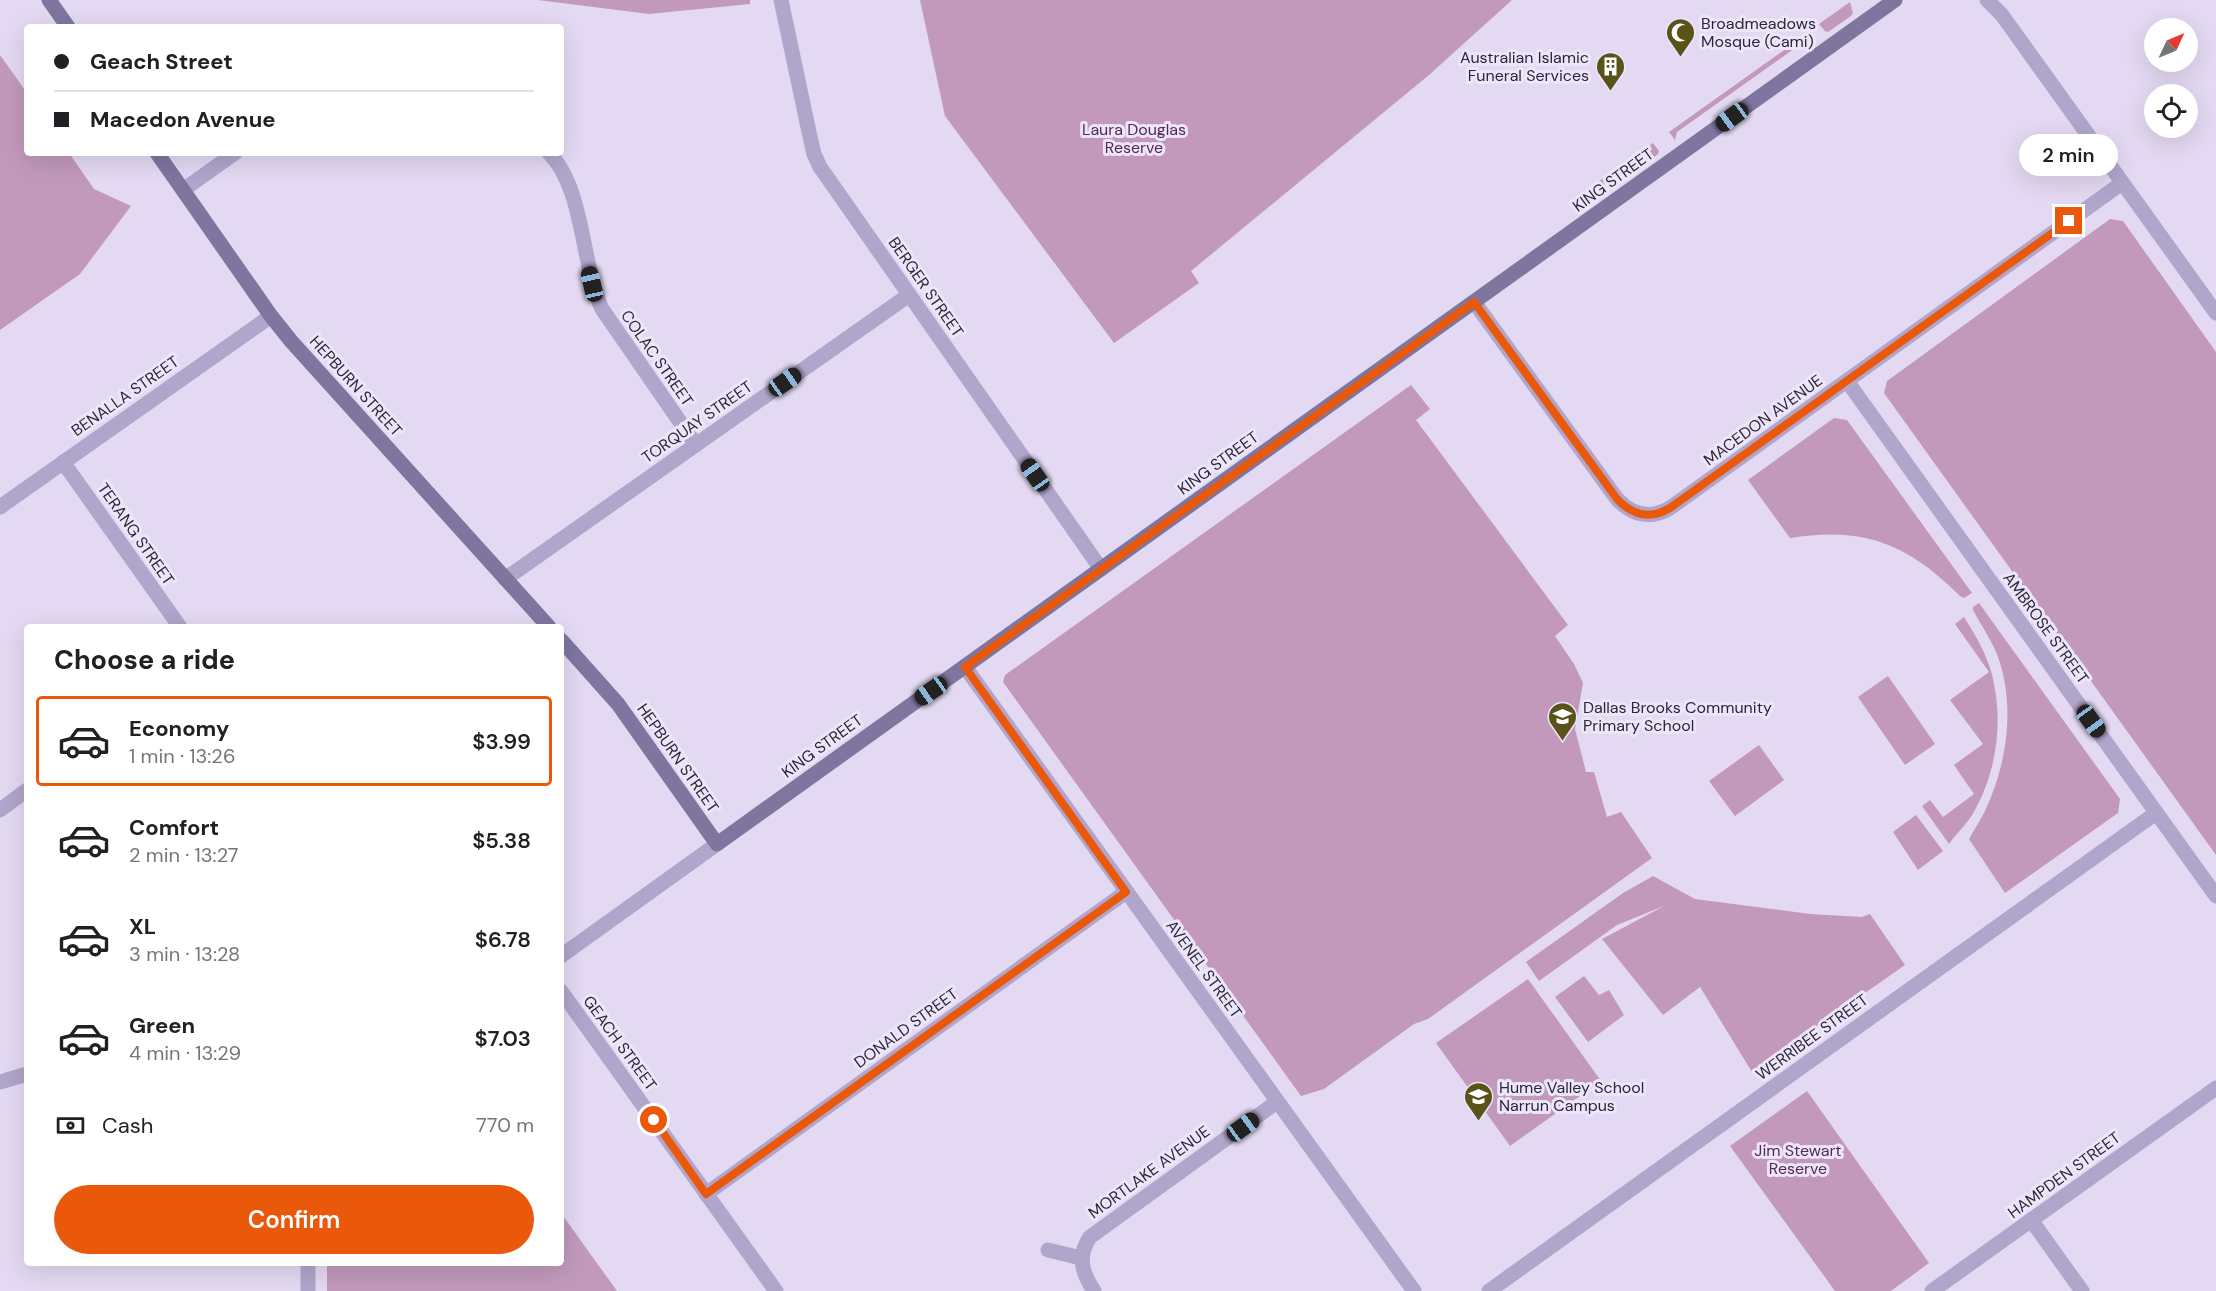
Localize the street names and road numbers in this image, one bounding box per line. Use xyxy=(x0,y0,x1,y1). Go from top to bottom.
street label: KING STREET xyxy=(1568,144,1658,216)
street label: BERGER STREET xyxy=(884,233,968,341)
street label: COLAC STREET xyxy=(616,306,698,410)
street label: HEPBURN STREET xyxy=(305,331,407,441)
street label: BENALLA STREET xyxy=(67,351,183,441)
street label: MACEDON AVENUE xyxy=(1699,370,1827,470)
street label: TORQUAY STREET xyxy=(638,376,756,468)
street label: KING STREET xyxy=(1173,427,1263,499)
street label: TERANG STREET xyxy=(93,479,179,589)
street label: AMBROSE STREET xyxy=(1998,568,2094,688)
street label: HEPBURN STREET xyxy=(632,699,724,817)
street label: KING STREET xyxy=(777,710,867,782)
street label: AVENEL STREET xyxy=(1161,916,1247,1022)
street label: DONALD STREET xyxy=(850,983,962,1073)
street label: WERRIBEE STREET xyxy=(1752,989,1872,1085)
street label: GEACH STREET xyxy=(578,991,662,1095)
street label: MORTLAKE AVENUE xyxy=(1084,1121,1214,1223)
street label: HAMPDEN STREET xyxy=(2004,1127,2124,1223)

